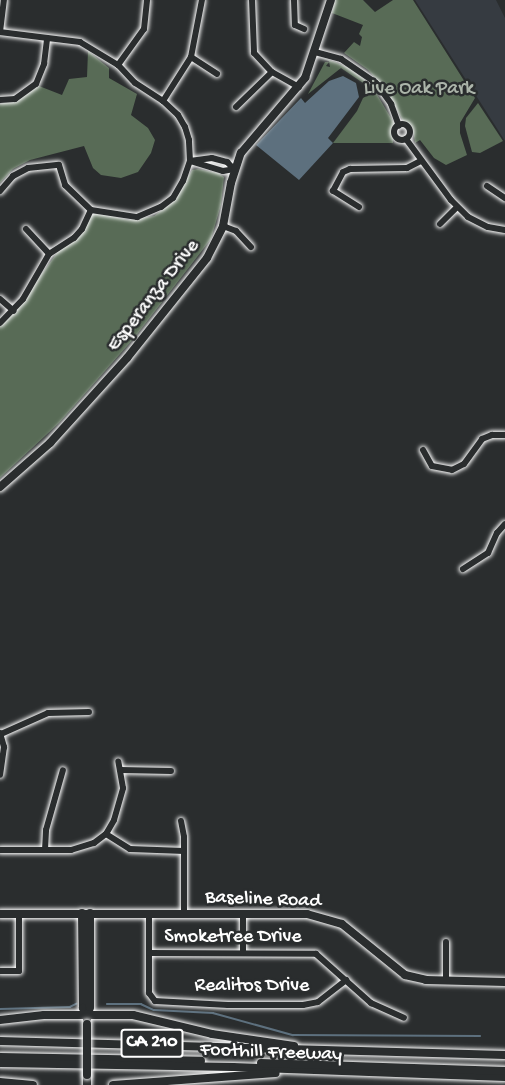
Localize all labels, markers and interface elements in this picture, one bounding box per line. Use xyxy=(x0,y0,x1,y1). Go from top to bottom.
park label: Live Oak Park xyxy=(364,77,474,101)
street label: Esperanza Drive xyxy=(103,235,205,357)
street label: Baseline Road xyxy=(205,886,321,914)
street label: Smoketree Drive xyxy=(164,925,302,949)
street label: Realitos Drive xyxy=(195,974,309,998)
road number: CA 210 xyxy=(120,1028,184,1058)
street label: Foothill Freeway xyxy=(200,1039,342,1067)

